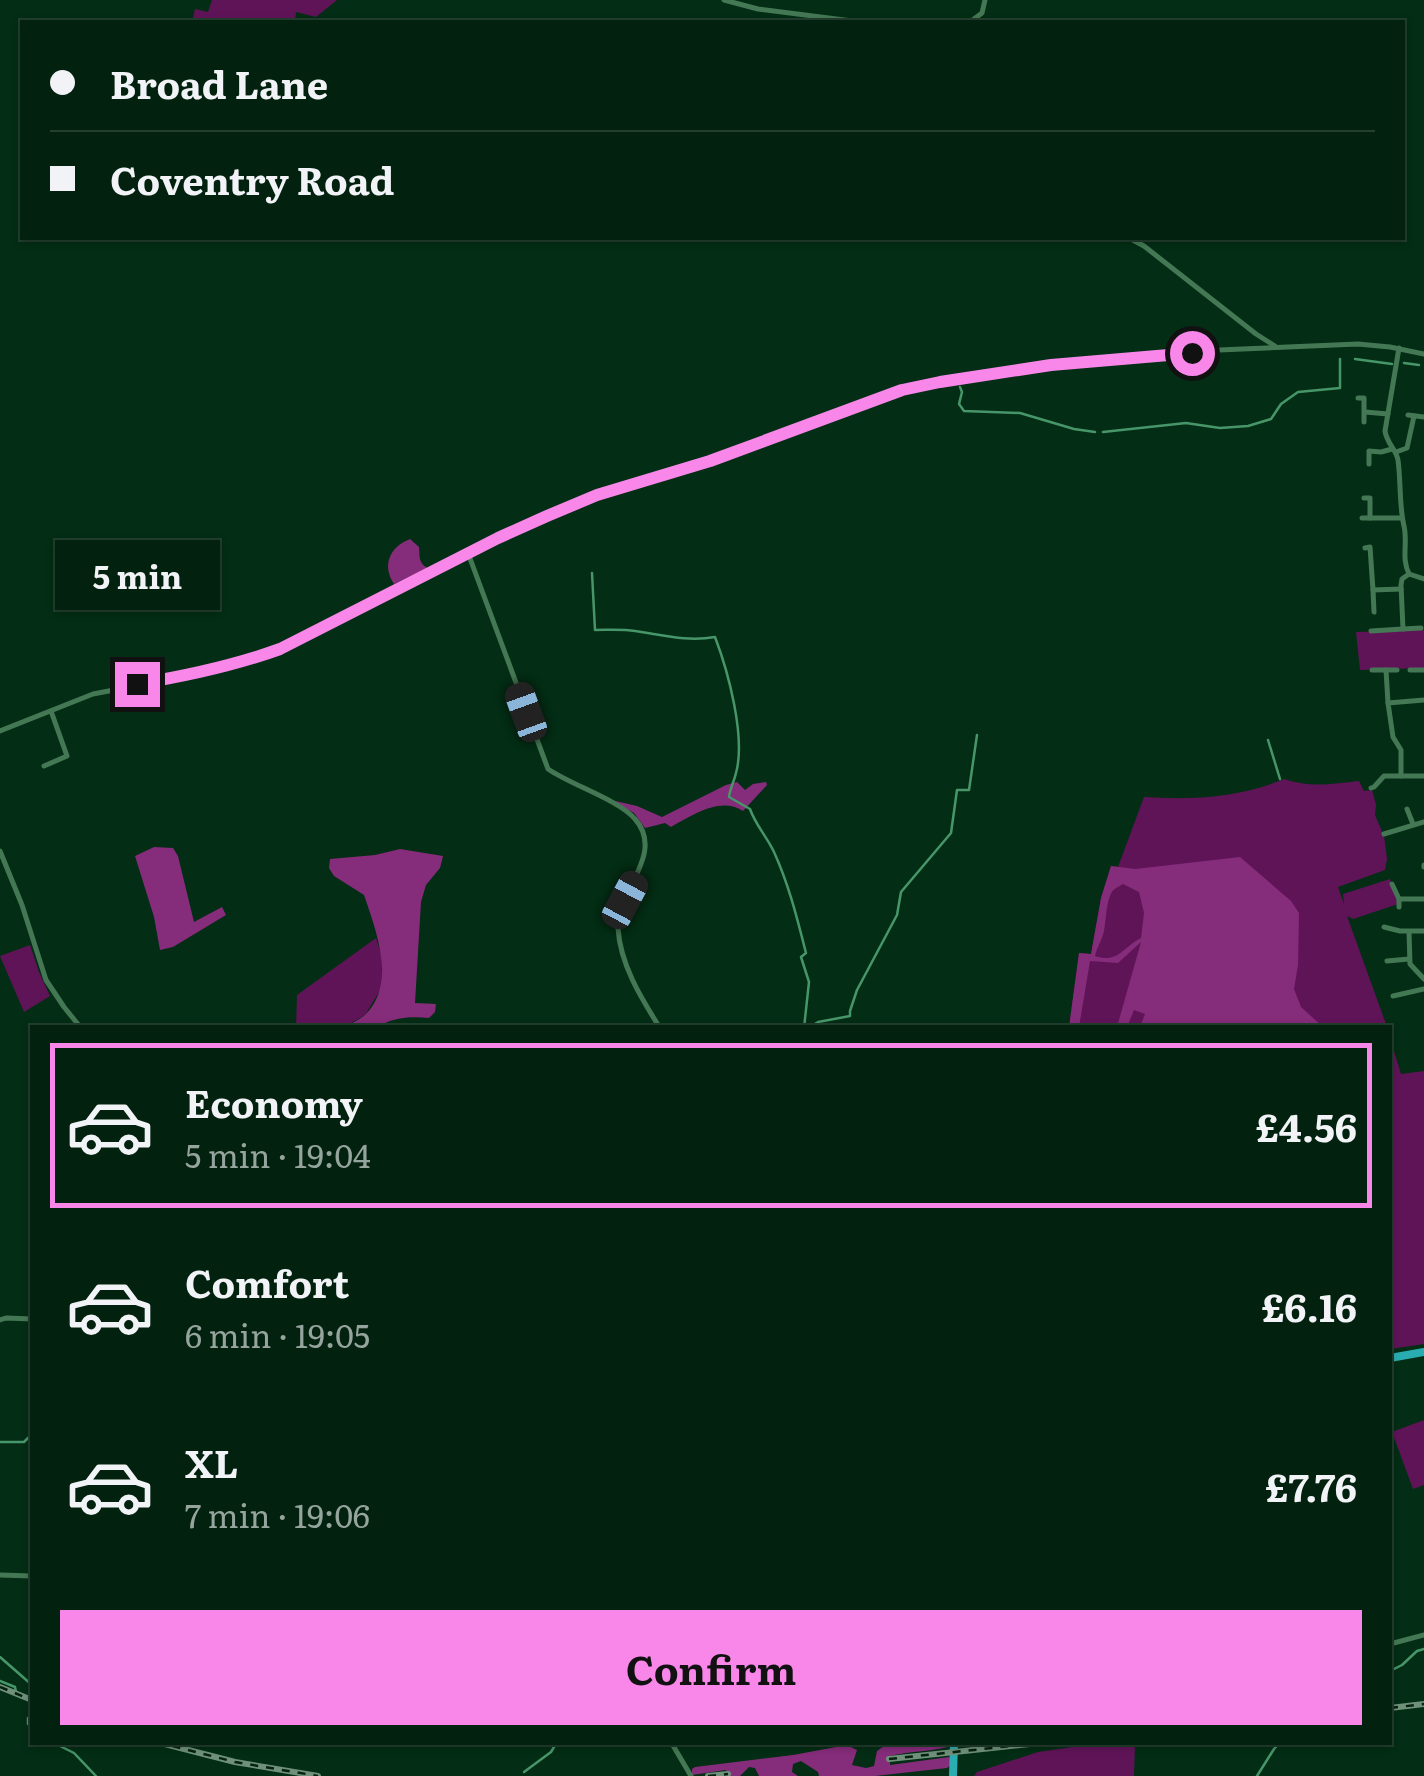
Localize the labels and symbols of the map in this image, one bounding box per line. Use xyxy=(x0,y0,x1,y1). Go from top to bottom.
route start xyxy=(1170,331,1215,376)
callout: 5 min xyxy=(54,539,220,609)
route end xyxy=(115,662,160,707)
car xyxy=(502,679,550,745)
car xyxy=(598,866,652,934)

